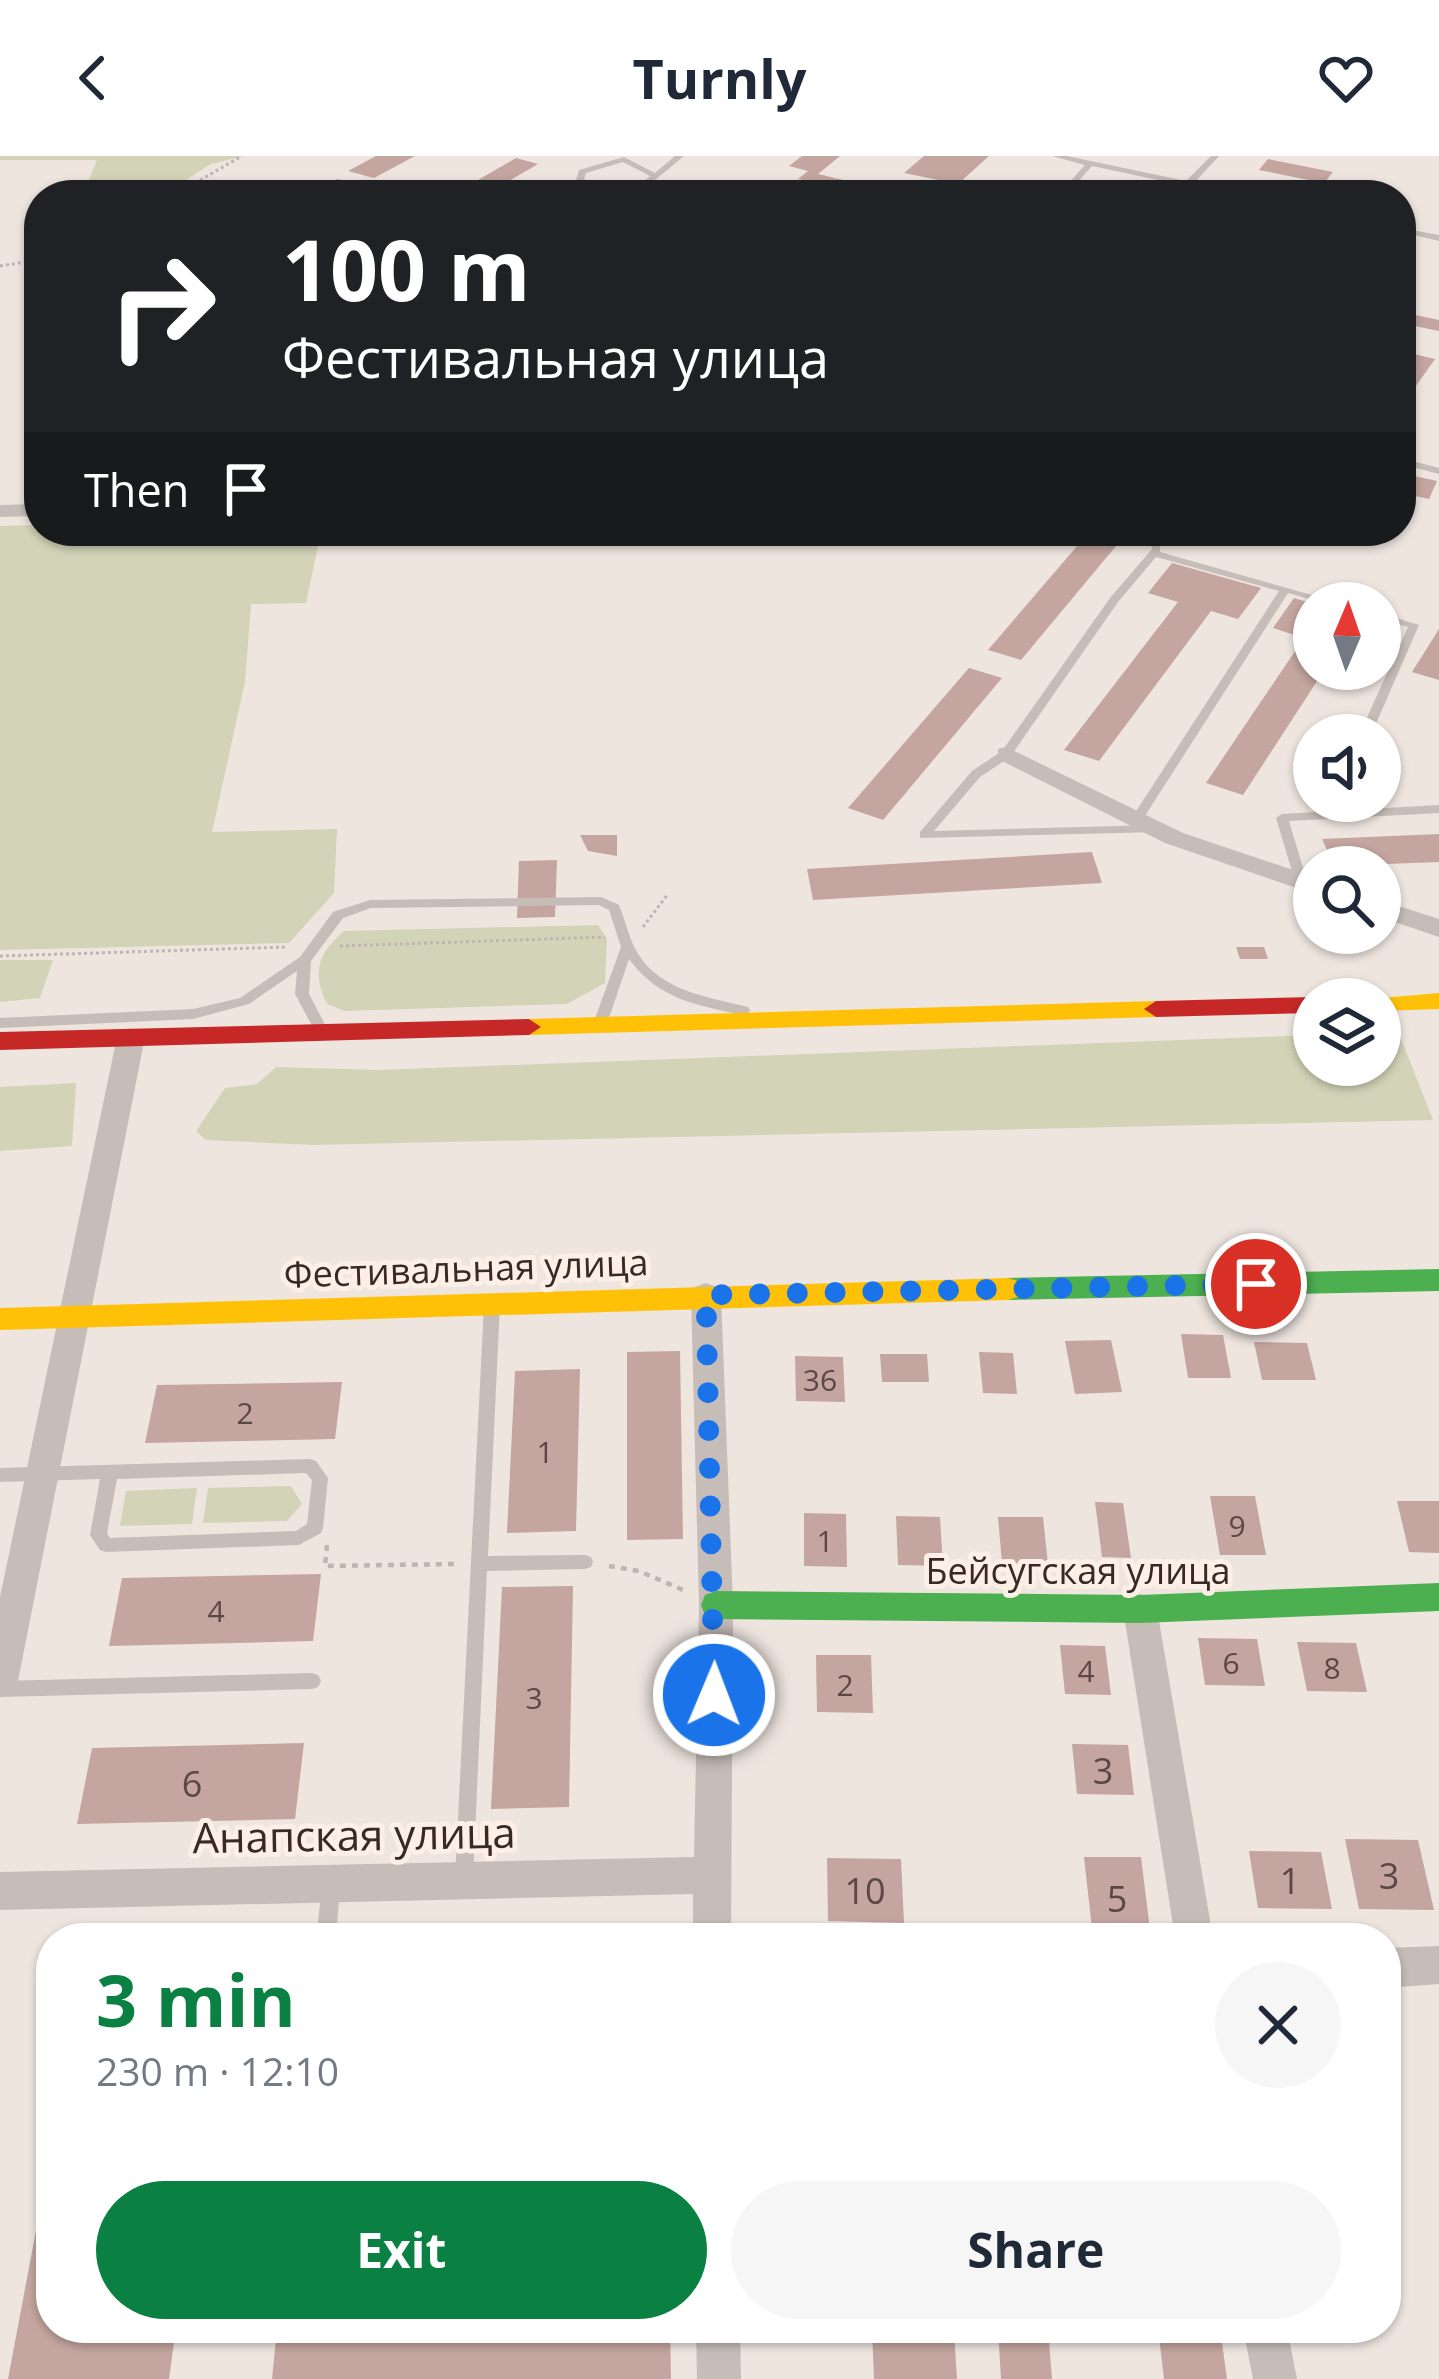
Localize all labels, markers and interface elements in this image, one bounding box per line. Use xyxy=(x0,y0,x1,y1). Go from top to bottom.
text: Turnly xyxy=(633,41,806,115)
icon: back xyxy=(60,45,126,111)
icon: heart xyxy=(1313,45,1379,111)
text: 100 m xyxy=(282,211,530,326)
icon: right xyxy=(84,228,240,384)
text: Фестивальная улица xyxy=(282,320,829,394)
icon: arrive xyxy=(213,456,279,522)
text: Then xyxy=(84,459,189,520)
north arrow xyxy=(1293,582,1401,690)
map controls xyxy=(1293,582,1401,1086)
button: sound xyxy=(1293,714,1401,822)
button: search xyxy=(1293,846,1401,954)
button: layers xyxy=(1293,978,1401,1086)
pin xyxy=(1205,1233,1307,1335)
street label: Фестивальная улица xyxy=(283,1237,649,1299)
icon: arrive xyxy=(1223,1251,1289,1317)
house number: 36 xyxy=(803,1359,837,1400)
house number: 2 xyxy=(236,1392,254,1433)
house number: 1 xyxy=(536,1431,554,1472)
house number: 9 xyxy=(1228,1505,1246,1546)
house number: 1 xyxy=(816,1520,834,1561)
street label: Бейсугская улица xyxy=(925,1546,1231,1595)
house number: 4 xyxy=(207,1590,225,1631)
position arrow xyxy=(651,1632,777,1758)
house number: 6 xyxy=(1222,1642,1240,1683)
house number: 8 xyxy=(1323,1647,1341,1688)
house number: 4 xyxy=(1077,1650,1095,1691)
house number: 2 xyxy=(836,1664,854,1705)
house number: 3 xyxy=(525,1677,543,1718)
house number: 3 xyxy=(1093,1746,1113,1795)
house number: 6 xyxy=(182,1759,202,1808)
street label: Анапская улица xyxy=(192,1803,516,1865)
house number: 3 xyxy=(1379,1851,1399,1900)
house number: 1 xyxy=(1280,1856,1300,1905)
house number: 10 xyxy=(844,1866,886,1915)
house number: 5 xyxy=(1107,1874,1127,1923)
text: 3 min xyxy=(96,1950,296,2048)
button: close xyxy=(1215,1962,1341,2088)
text: 230 m · 12:10 xyxy=(96,2044,339,2097)
button: Exit xyxy=(96,2181,707,2319)
button: Share xyxy=(731,2181,1341,2319)

